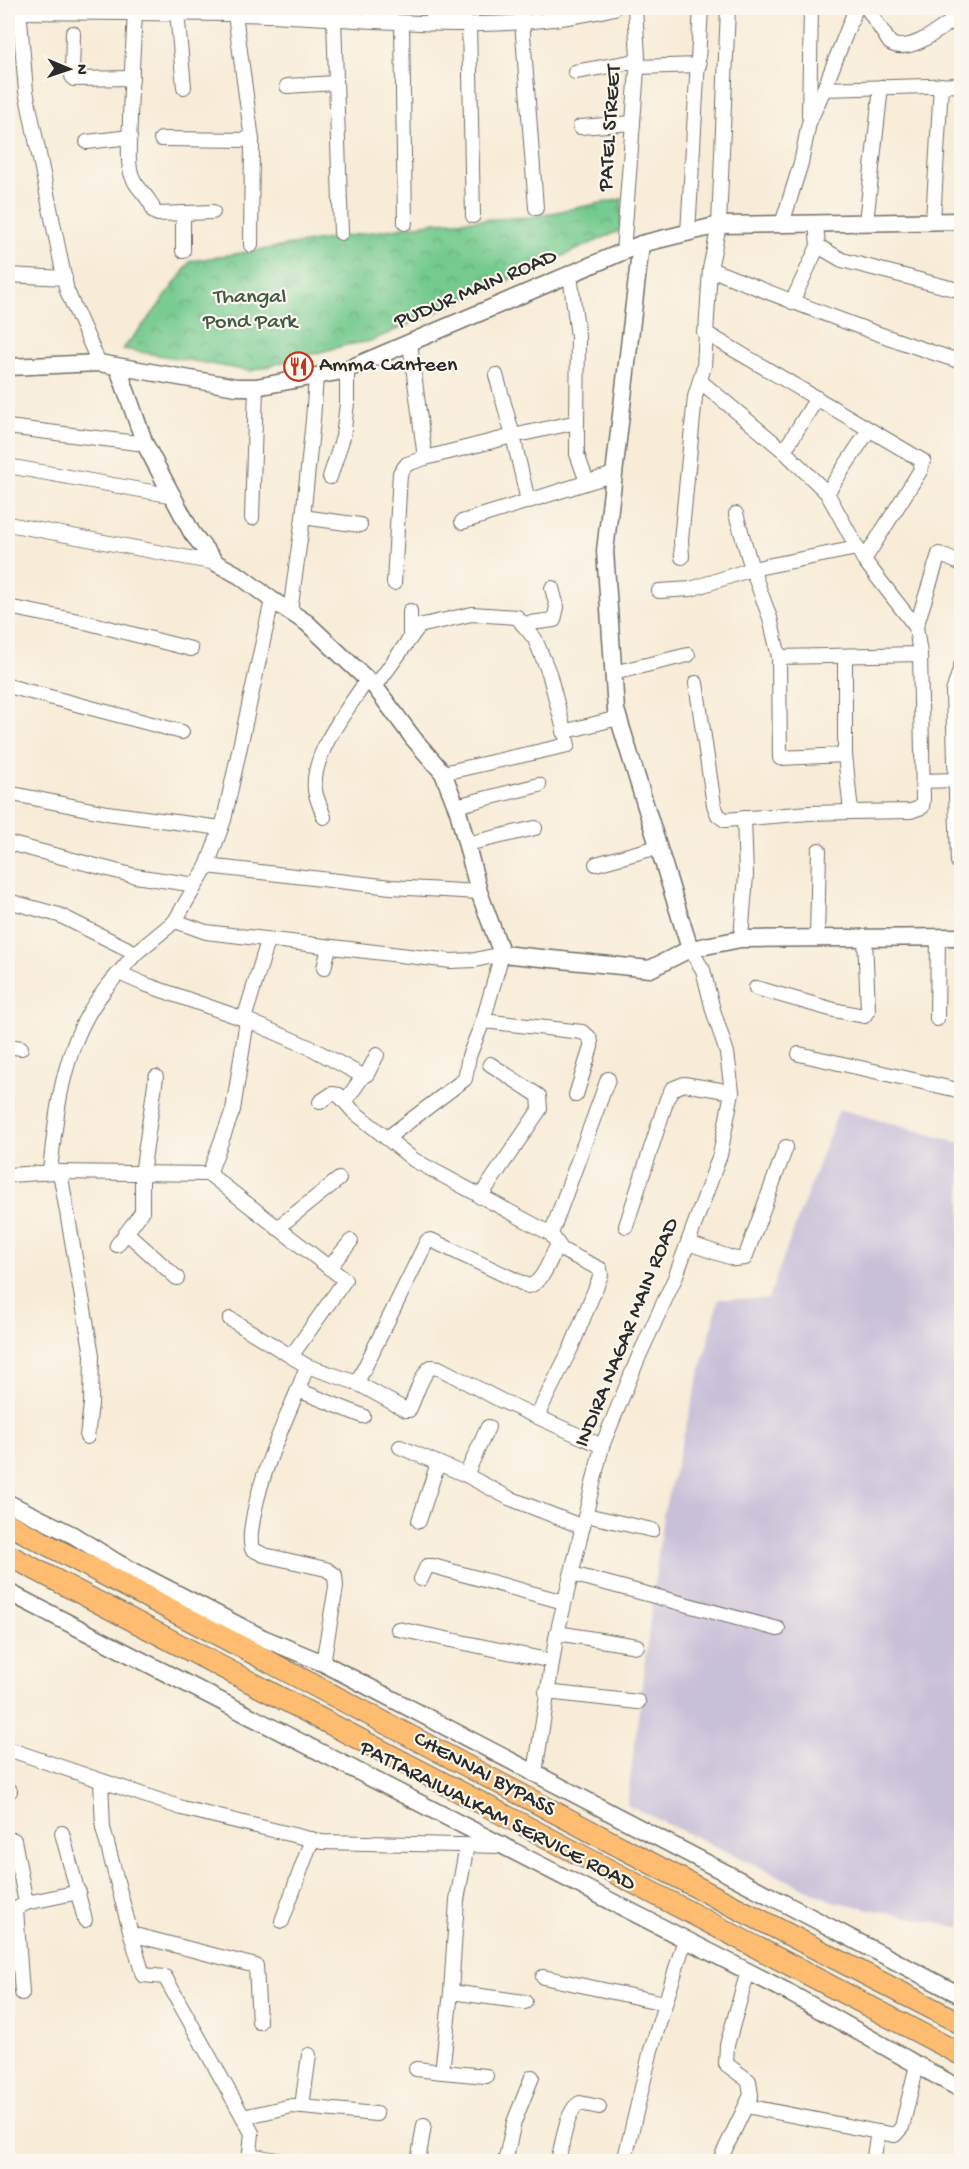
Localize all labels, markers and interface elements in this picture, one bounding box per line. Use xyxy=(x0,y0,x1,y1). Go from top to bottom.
north arrow xyxy=(39,39,99,99)
street label: PATEL STREET xyxy=(594,62,628,193)
text: N xyxy=(71,64,90,76)
street label: PUDUR MAIN ROAD xyxy=(390,244,562,336)
park label: Thangal Pond Park xyxy=(202,285,299,336)
restaurant icon: Amma Canteen xyxy=(282,350,314,382)
place label: Amma Canteen xyxy=(319,353,458,379)
street label: INDIRA NAGAR MAIN ROAD xyxy=(570,1214,686,1452)
street label: CHENNAI BYPASS xyxy=(408,1727,560,1824)
street label: PATTARAIWALKAM SERVICE ROAD xyxy=(354,1735,640,1898)

